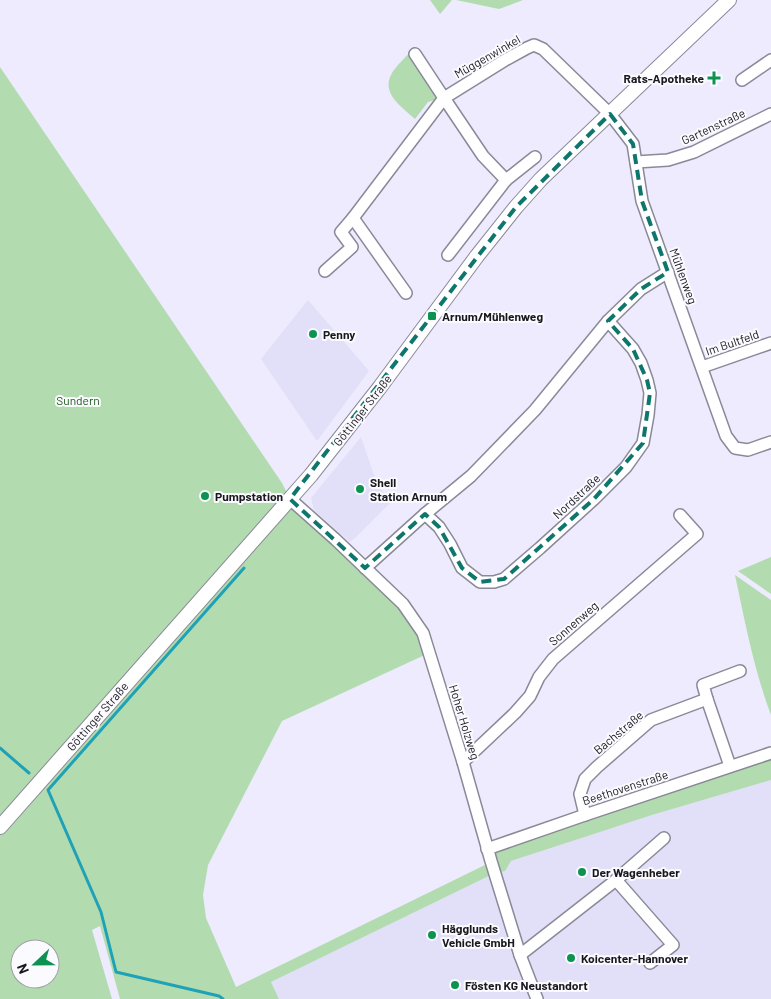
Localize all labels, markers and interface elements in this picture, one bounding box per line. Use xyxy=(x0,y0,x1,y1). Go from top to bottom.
street label: Müggenwinkel xyxy=(452,31,522,81)
place label: Rats-Apotheke xyxy=(624,71,704,85)
marker: Rats-Apotheke xyxy=(708,72,720,84)
street label: Gartenstraße xyxy=(679,105,747,147)
street label: Mühlenweg xyxy=(667,246,701,306)
place label: Arnum/Mühlenweg xyxy=(442,309,543,323)
marker: Arnum/Mühlenweg xyxy=(426,310,438,322)
street label: Im Bultfeld xyxy=(703,326,761,358)
place label: Penny xyxy=(323,327,355,341)
marker: Penny xyxy=(307,328,319,340)
street label: Göttinger Straße xyxy=(330,372,394,448)
park label: Sundern xyxy=(56,393,100,407)
street label: Nordstraße xyxy=(550,471,602,521)
place label: Shell Station Arnum xyxy=(370,475,447,503)
marker: Shell Station Arnum xyxy=(354,483,366,495)
place label: Pumpstation xyxy=(215,489,283,503)
marker: Pumpstation xyxy=(199,490,211,502)
street label: Sonnenweg xyxy=(546,598,600,648)
street label: Göttinger Straße xyxy=(63,679,131,753)
street label: Hoher Holzweg xyxy=(447,683,483,761)
street label: Bachstraße xyxy=(591,707,645,757)
street label: Beethovenstraße xyxy=(580,767,670,807)
place label: Der Wagenheber xyxy=(592,865,680,879)
marker: Der Wagenheber xyxy=(576,866,588,878)
place label: Hägglunds Vehicle GmbH xyxy=(442,921,515,949)
marker: Hägglunds Vehicle GmbH xyxy=(426,929,438,941)
north arrow xyxy=(10,939,60,989)
place label: Koicenter-Hannover xyxy=(581,951,688,965)
marker: Koicenter-Hannover xyxy=(565,952,577,964)
text: N xyxy=(13,962,32,977)
place label: Fösten KG Neustandort xyxy=(465,978,588,992)
marker: Fösten KG Neustandort xyxy=(449,979,461,991)

